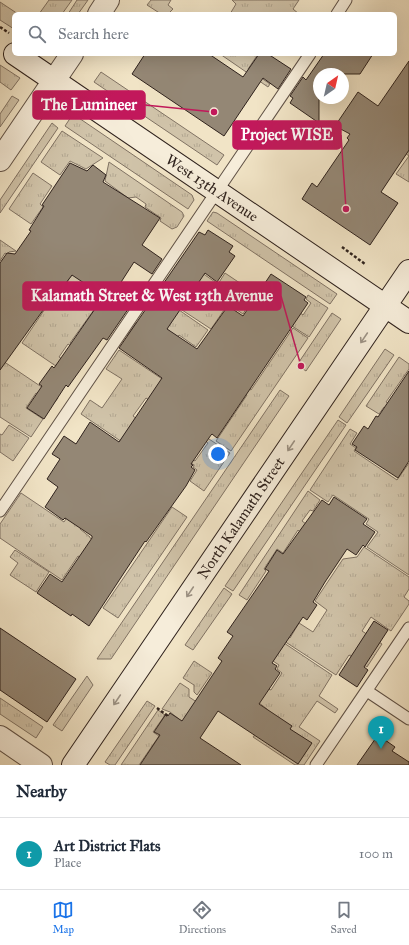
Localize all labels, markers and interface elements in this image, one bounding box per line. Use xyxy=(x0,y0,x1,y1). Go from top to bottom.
search box xyxy=(12,12,397,56)
icon: search xyxy=(26,23,48,45)
text: Search here xyxy=(58,25,129,43)
north arrow xyxy=(313,68,349,104)
callout: The Lumineer xyxy=(33,91,145,119)
text: The Lumineer xyxy=(40,95,138,114)
callout: Project WISE xyxy=(233,121,341,149)
text: Project WISE xyxy=(241,125,334,145)
street label: West 13th Avenue xyxy=(162,150,262,226)
callout: Kalamath Street & West 13th Avenue xyxy=(23,282,281,310)
text: Kalamath Street & West 13th Avenue xyxy=(31,286,274,306)
one-way arrow xyxy=(360,332,368,343)
one-way arrow xyxy=(286,440,295,451)
your location xyxy=(208,444,228,464)
street label: North Kalamath Street xyxy=(194,453,289,582)
one-way arrow xyxy=(186,587,194,598)
one-way arrow xyxy=(113,694,121,705)
pin: 1 xyxy=(368,716,394,749)
text: Nearby xyxy=(16,781,67,802)
text: Art District Flats xyxy=(54,837,161,855)
text: 1 xyxy=(26,846,32,862)
text: 100 m xyxy=(359,846,393,862)
text: Place xyxy=(54,855,81,871)
tab: Map xyxy=(52,899,74,936)
tab: Directions xyxy=(179,899,226,936)
tab: Saved xyxy=(331,899,357,936)

